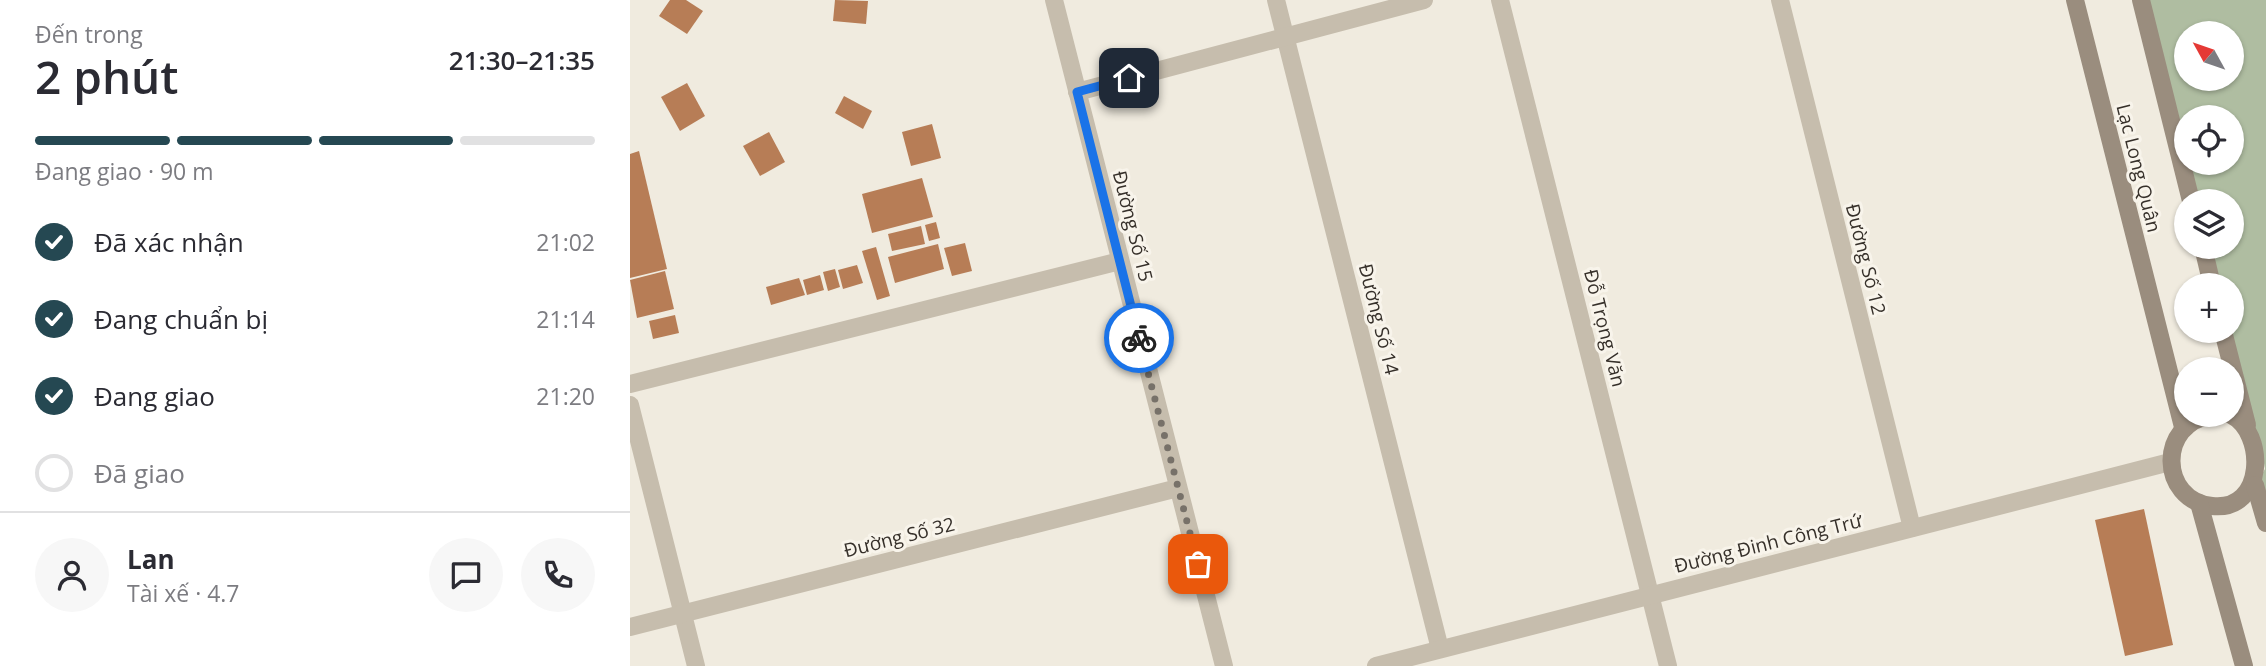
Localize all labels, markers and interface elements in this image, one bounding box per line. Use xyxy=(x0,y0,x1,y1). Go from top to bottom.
text: Đến trong xyxy=(35,18,143,50)
north arrow xyxy=(2174,21,2244,91)
map controls xyxy=(2174,21,2244,427)
text: 21:30–21:35 xyxy=(449,42,595,78)
text: 2 phút xyxy=(35,45,179,107)
pin xyxy=(1099,48,1159,108)
icon: home xyxy=(1110,59,1148,97)
street label: Lạc Long Quân xyxy=(2110,101,2168,235)
button: locate xyxy=(2174,105,2244,175)
text: Đang giao · 90 m xyxy=(35,155,214,187)
street label: Đường Số 15 xyxy=(1107,168,1159,284)
button: layers xyxy=(2174,189,2244,259)
street label: Đường Số 12 xyxy=(1840,201,1892,317)
icon: check xyxy=(35,223,73,261)
text: Đã xác nhận xyxy=(94,224,244,260)
text: 21:02 xyxy=(536,226,595,258)
street label: Đường Số 14 xyxy=(1353,261,1405,377)
street label: Đỗ Trọng Văn xyxy=(1578,267,1632,389)
button: + xyxy=(2174,273,2244,343)
icon: check xyxy=(35,300,73,338)
text: Đang chuẩn bị xyxy=(94,301,268,337)
text: 21:14 xyxy=(536,303,595,335)
courier xyxy=(1104,303,1174,373)
icon: bike xyxy=(1120,319,1158,357)
button: − xyxy=(2174,357,2244,427)
icon: check xyxy=(35,377,73,415)
text: Đang giao xyxy=(94,378,215,414)
text: 21:20 xyxy=(536,380,595,412)
text: Đã giao xyxy=(94,455,185,491)
street label: Đường Đinh Công Trứ xyxy=(1671,507,1866,579)
street label: Đường Số 32 xyxy=(841,511,957,563)
pin xyxy=(1168,534,1228,594)
button: person xyxy=(35,538,109,612)
button: chat xyxy=(429,538,503,612)
button: phone xyxy=(521,538,595,612)
text: Lan xyxy=(127,541,174,577)
icon: bag xyxy=(1179,545,1217,583)
text: Tài xế · 4.7 xyxy=(127,577,240,609)

